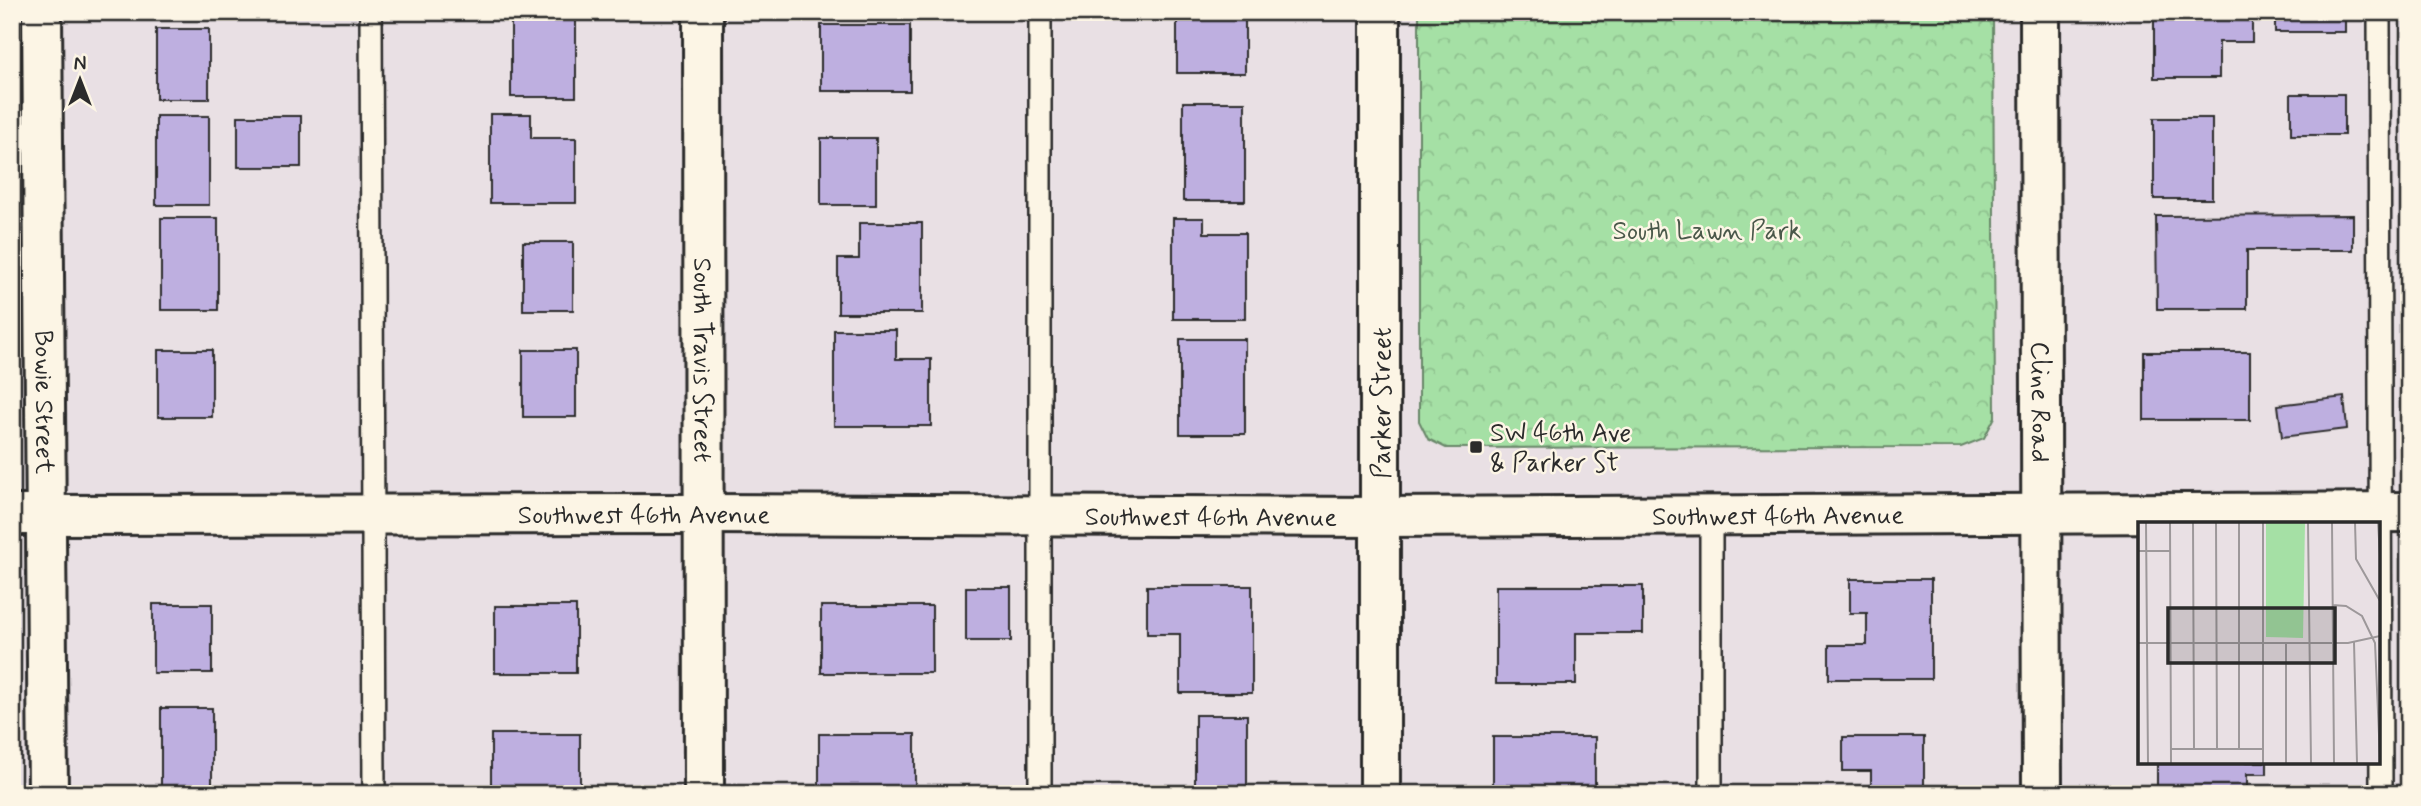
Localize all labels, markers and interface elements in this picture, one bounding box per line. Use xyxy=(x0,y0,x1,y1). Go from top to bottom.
north arrow xyxy=(46,46,116,116)
text: N xyxy=(74,52,86,77)
park label: South Lawn Park xyxy=(1613,215,1802,249)
street label: South Travis Street xyxy=(684,258,719,462)
street label: Parker Street xyxy=(1366,327,1400,479)
street label: Bowie Street xyxy=(25,330,61,474)
street label: Cline Road xyxy=(2022,341,2056,463)
place label: SW 46th Ave & Parker St xyxy=(1490,417,1631,481)
marker: SW 46th Ave & Parker St xyxy=(1468,439,1484,455)
street label: Southwest 46th Avenue xyxy=(518,499,770,533)
street label: Southwest 46th Avenue xyxy=(1652,499,1904,535)
street label: Southwest 46th Avenue xyxy=(1085,501,1337,536)
inset map xyxy=(2138,522,2379,764)

